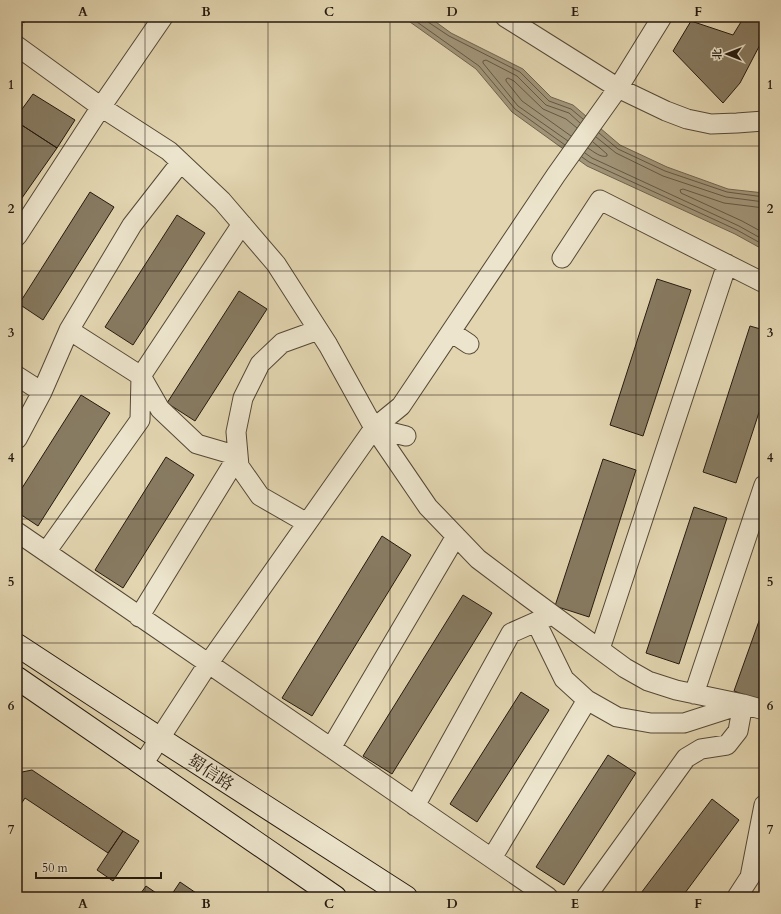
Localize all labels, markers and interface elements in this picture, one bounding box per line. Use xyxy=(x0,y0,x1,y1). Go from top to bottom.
text: A xyxy=(78,3,88,21)
text: B xyxy=(201,3,211,21)
text: C xyxy=(324,3,334,21)
text: D xyxy=(446,3,458,21)
text: E xyxy=(571,3,579,21)
text: F xyxy=(694,3,702,21)
north arrow xyxy=(707,34,747,74)
text: 北 xyxy=(710,49,725,60)
text: 1 xyxy=(8,76,14,94)
text: 1 xyxy=(767,76,773,94)
text: 2 xyxy=(8,200,15,218)
text: 2 xyxy=(767,200,774,218)
text: 3 xyxy=(8,324,15,342)
text: 3 xyxy=(767,324,774,342)
text: 4 xyxy=(8,449,15,467)
text: 4 xyxy=(767,449,774,467)
text: 5 xyxy=(8,573,14,591)
text: 5 xyxy=(767,573,773,591)
text: 6 xyxy=(8,697,15,715)
text: 6 xyxy=(767,697,774,715)
street label: 蜀信路 xyxy=(183,749,238,796)
text: 7 xyxy=(8,821,15,839)
text: 7 xyxy=(767,821,774,839)
scale bar xyxy=(36,854,161,880)
text: 50 m xyxy=(42,860,69,876)
text: A xyxy=(78,895,88,913)
text: B xyxy=(201,895,211,913)
text: C xyxy=(324,895,334,913)
text: D xyxy=(446,895,458,913)
text: E xyxy=(571,895,579,913)
text: F xyxy=(694,895,702,913)

